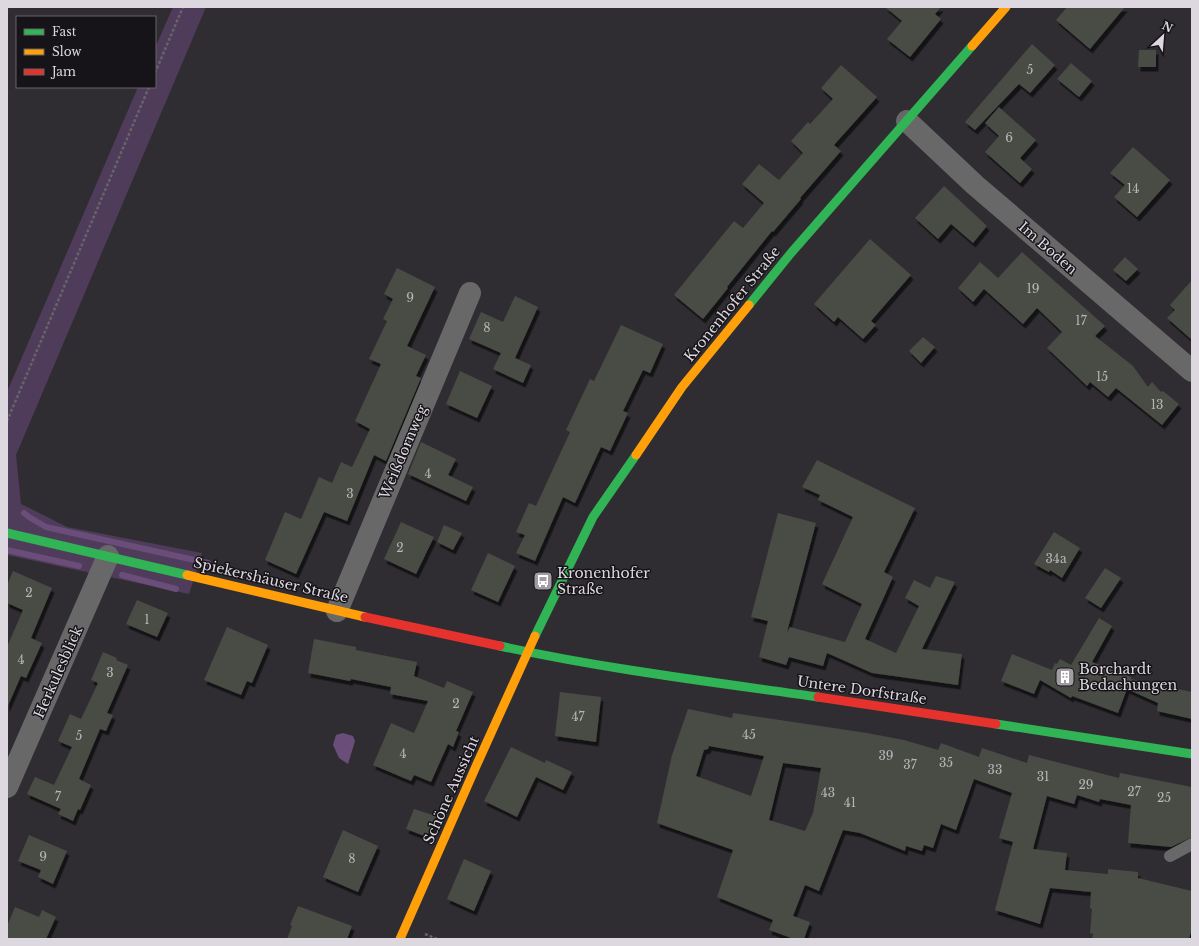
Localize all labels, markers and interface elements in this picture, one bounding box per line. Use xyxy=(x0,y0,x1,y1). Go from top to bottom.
legend xyxy=(16,16,156,88)
north arrow xyxy=(1143,16,1183,56)
text: N xyxy=(1160,18,1176,36)
text: Fast xyxy=(52,24,77,39)
text: Slow xyxy=(52,44,82,59)
house number: 5 xyxy=(1027,62,1034,77)
text: Jam xyxy=(50,64,76,79)
house number: 6 xyxy=(1005,130,1013,145)
house number: 14 xyxy=(1127,181,1139,196)
street label: Im Boden xyxy=(1015,218,1081,279)
street label: Kronenhofer Straße xyxy=(680,243,784,365)
house number: 19 xyxy=(1026,281,1040,296)
house number: 9 xyxy=(406,290,414,305)
house number: 17 xyxy=(1075,313,1088,328)
house number: 8 xyxy=(483,320,491,335)
house number: 15 xyxy=(1096,369,1108,384)
house number: 13 xyxy=(1151,397,1163,412)
street label: Weißdornweg xyxy=(375,402,431,503)
house number: 4 xyxy=(424,466,432,481)
house number: 3 xyxy=(346,486,354,501)
house number: 2 xyxy=(396,540,404,555)
house number: 34a xyxy=(1045,551,1067,566)
street label: Spiekershäuser Straße xyxy=(192,553,350,607)
place label: Kronenhofer Straße xyxy=(557,564,650,598)
bus stop icon: Kronenhofer Straße xyxy=(532,570,554,592)
house number: 2 xyxy=(25,585,33,600)
house number: 1 xyxy=(144,612,150,627)
street label: Herkulesblick xyxy=(30,623,86,721)
house number: 4 xyxy=(17,652,25,667)
place label: Borchardt Bedachungen xyxy=(1079,660,1177,694)
house number: 3 xyxy=(106,665,114,680)
building icon: Borchardt Bedachungen xyxy=(1054,666,1076,688)
street label: Untere Dorfstraße xyxy=(796,672,928,708)
house number: 2 xyxy=(452,696,460,711)
house number: 47 xyxy=(571,709,585,724)
house number: 45 xyxy=(742,727,756,742)
house number: 5 xyxy=(76,728,83,743)
street label: Schöne Aussicht xyxy=(419,733,483,847)
house number: 4 xyxy=(399,746,407,761)
house number: 39 xyxy=(878,748,894,763)
house number: 35 xyxy=(939,755,953,770)
house number: 37 xyxy=(903,757,918,772)
house number: 33 xyxy=(988,762,1002,777)
house number: 31 xyxy=(1037,769,1049,784)
house number: 29 xyxy=(1078,777,1094,792)
house number: 27 xyxy=(1127,784,1142,799)
house number: 43 xyxy=(821,785,835,800)
house number: 7 xyxy=(55,789,62,804)
house number: 25 xyxy=(1157,790,1171,805)
house number: 41 xyxy=(844,795,856,810)
house number: 9 xyxy=(39,849,47,864)
house number: 8 xyxy=(348,851,356,866)

